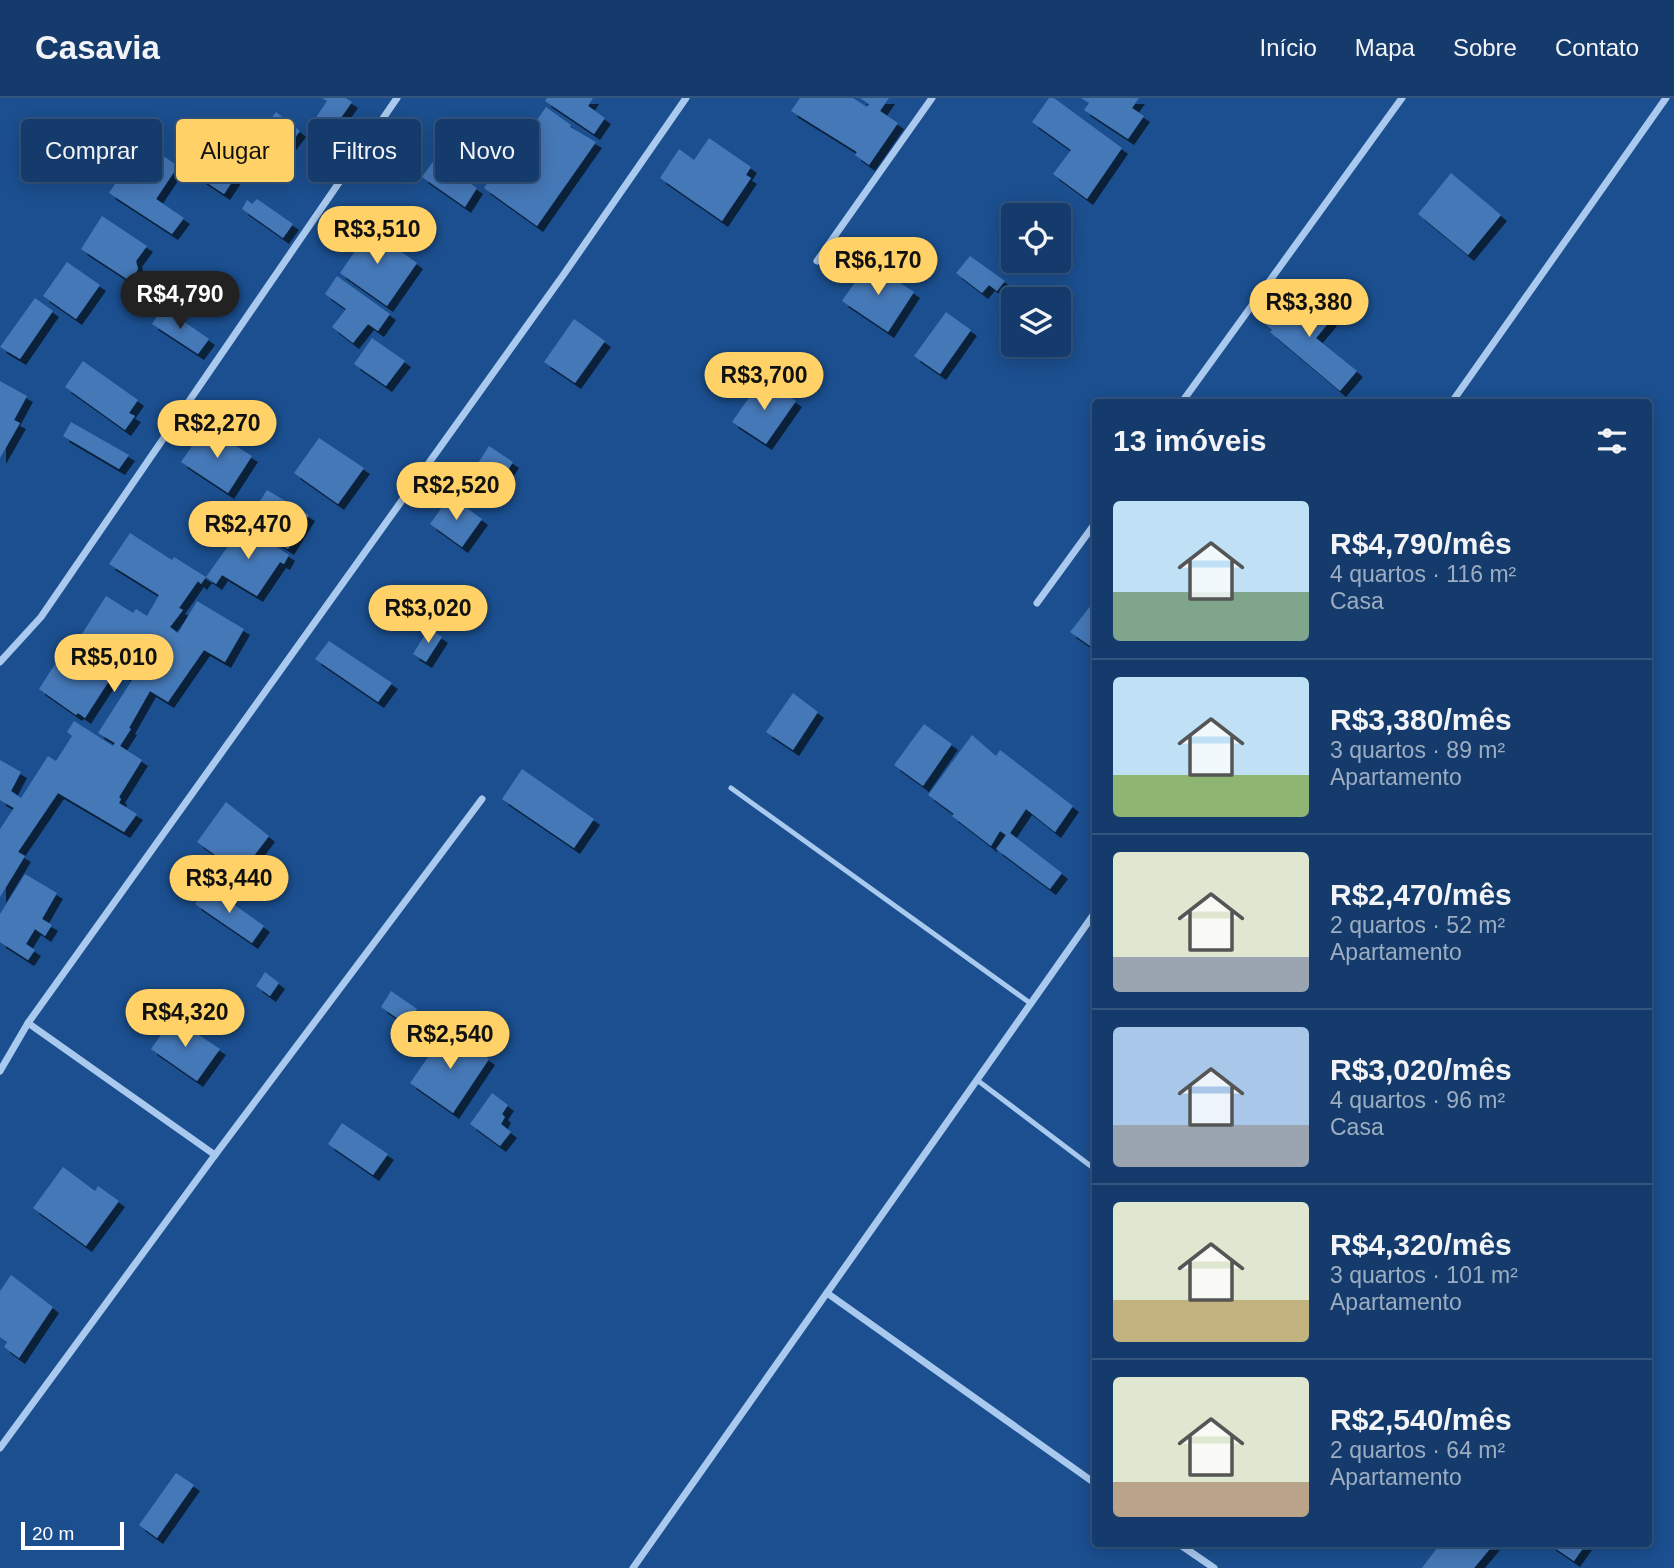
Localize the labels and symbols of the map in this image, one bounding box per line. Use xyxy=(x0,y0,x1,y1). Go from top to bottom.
pin: R$3,510 xyxy=(312,206,442,266)
pin: R$6,170 xyxy=(813,238,943,297)
pin: R$4,790 xyxy=(115,272,245,331)
pin: R$3,380 xyxy=(1244,280,1374,339)
pin: R$3,700 xyxy=(699,352,829,412)
pin: R$2,270 xyxy=(152,400,282,460)
pin: R$2,520 xyxy=(391,462,521,522)
pin: R$2,470 xyxy=(183,502,313,561)
pin: R$3,020 xyxy=(363,586,493,645)
pin: R$5,010 xyxy=(49,634,179,694)
pin: R$3,440 xyxy=(164,856,294,915)
pin: R$4,320 xyxy=(120,990,250,1049)
pin: R$2,540 xyxy=(385,1012,515,1071)
scale bar xyxy=(21,1519,124,1551)

